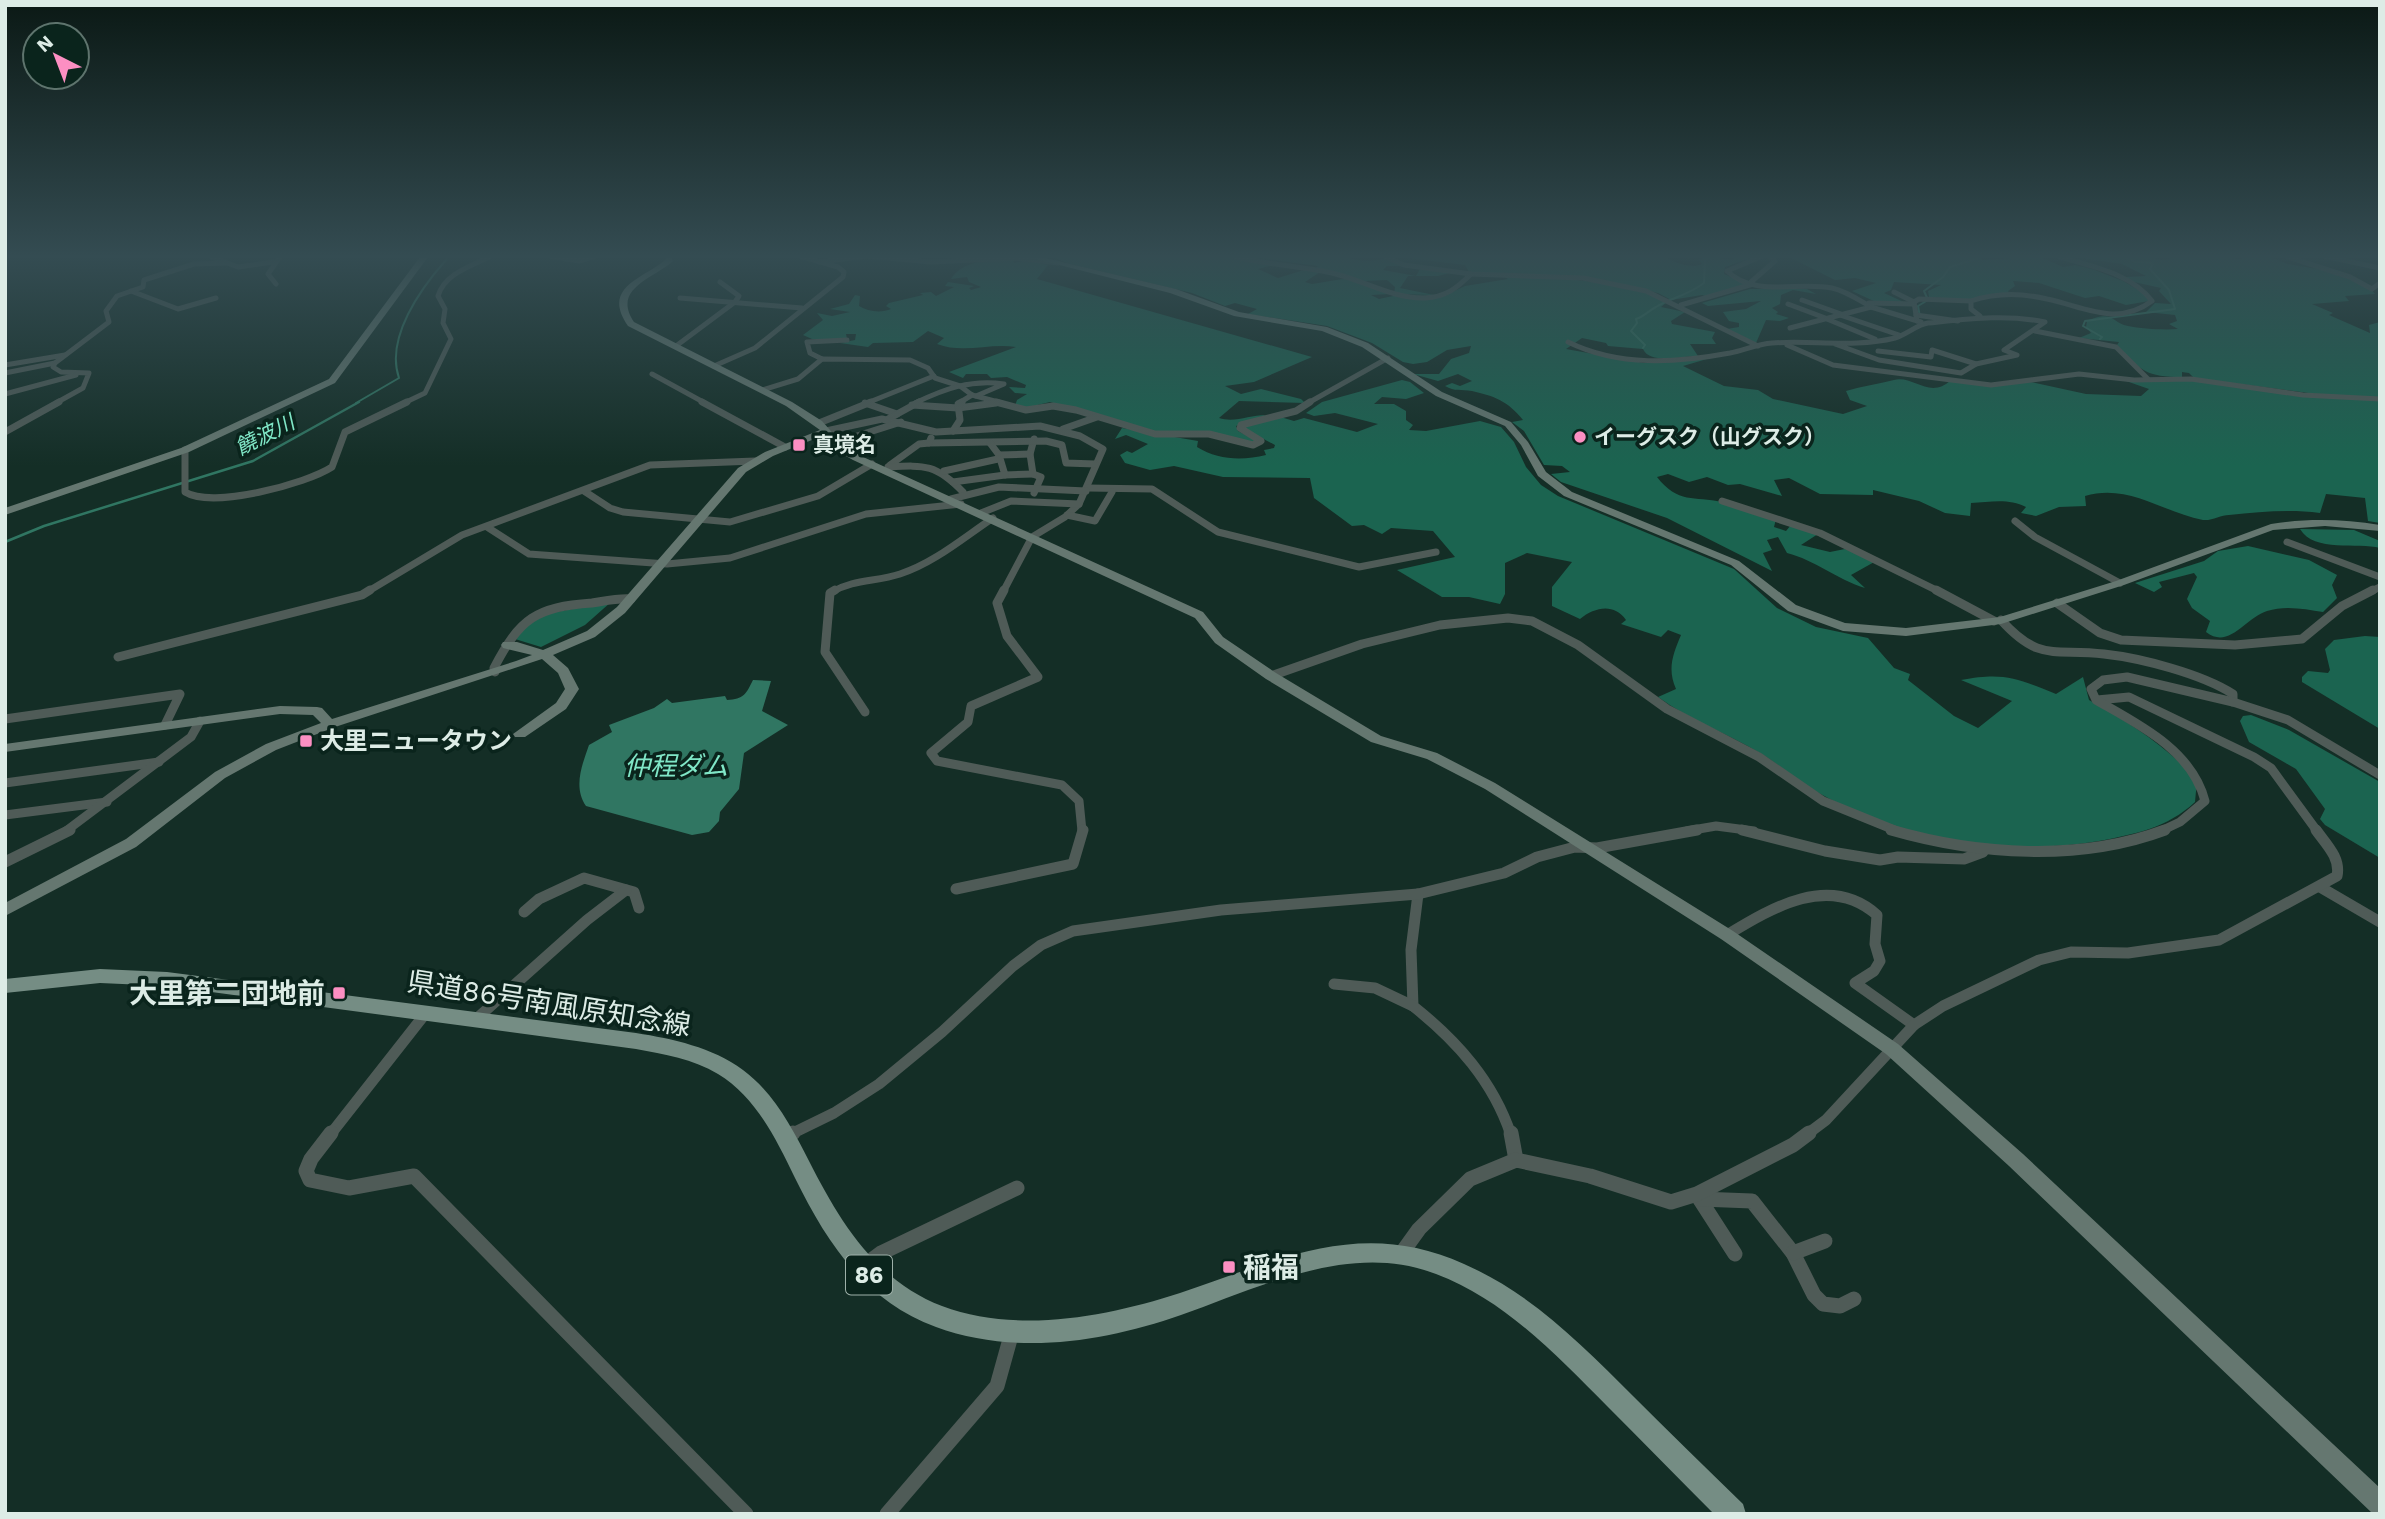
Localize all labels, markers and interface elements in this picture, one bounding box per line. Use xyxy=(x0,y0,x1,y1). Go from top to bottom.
north arrow xyxy=(21,21,91,91)
text: N xyxy=(32,30,58,57)
water label: 饒波川 xyxy=(231,408,300,460)
place label: イーグスク（山グスク） xyxy=(1594,424,1825,449)
marker: イーグスク（山グスク） xyxy=(1572,429,1588,445)
place label: 真境名 xyxy=(813,432,876,457)
marker: 真境名 xyxy=(791,437,807,453)
place label: 大里ニュータウン xyxy=(320,727,512,755)
marker: 大里ニュータウン xyxy=(298,733,314,749)
water label: 仲程ダム xyxy=(624,751,728,781)
street label: 県道86号南風原知念線 xyxy=(405,965,693,1042)
place label: 大里第二団地前 xyxy=(129,977,325,1010)
marker: 大里第二団地前 xyxy=(331,985,347,1001)
place label: 稲福 xyxy=(1243,1251,1299,1284)
road number: 86 xyxy=(846,1256,892,1294)
marker: 稲福 xyxy=(1221,1259,1237,1275)

